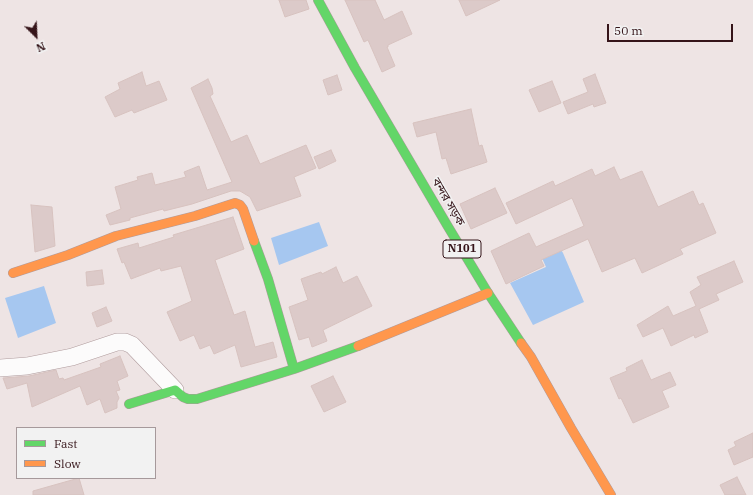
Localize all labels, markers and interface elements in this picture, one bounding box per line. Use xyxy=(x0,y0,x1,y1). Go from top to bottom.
north arrow xyxy=(16,16,56,56)
scale bar xyxy=(609,16,735,42)
text: 50 m xyxy=(614,23,643,38)
text: N xyxy=(34,39,48,55)
street label: বন্দর সড়ক xyxy=(429,175,467,229)
road number: N101 xyxy=(443,240,481,258)
legend xyxy=(16,427,156,479)
text: Fast xyxy=(54,436,78,451)
text: Slow xyxy=(54,456,81,471)

